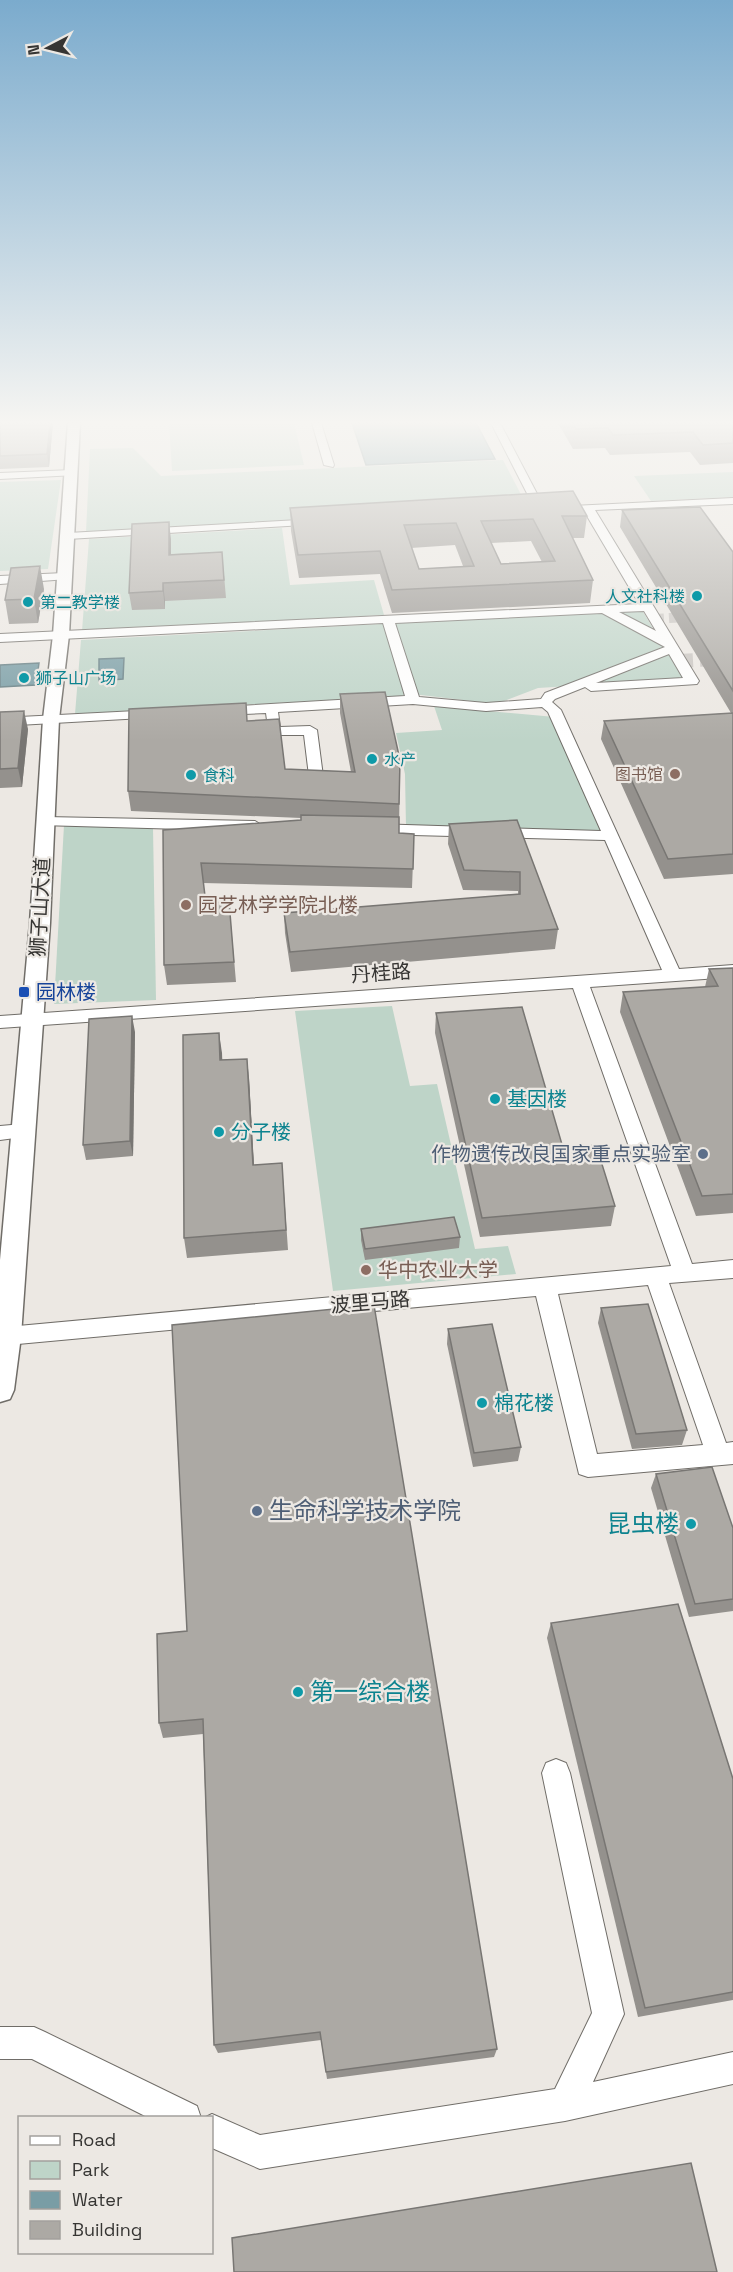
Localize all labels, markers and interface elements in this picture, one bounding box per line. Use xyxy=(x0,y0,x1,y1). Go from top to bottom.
north arrow xyxy=(18,18,78,78)
text: N xyxy=(23,43,45,56)
place label: 人文社科楼 xyxy=(605,586,685,607)
marker: 人文社科楼 xyxy=(690,589,704,603)
place label: 第二教学楼 xyxy=(40,592,120,613)
marker: 第二教学楼 xyxy=(21,595,35,609)
place label: 狮子山广场 xyxy=(36,668,116,689)
marker: 狮子山广场 xyxy=(17,671,31,685)
place label: 水产 xyxy=(384,749,416,770)
marker: 水产 xyxy=(365,752,379,766)
place label: 图书馆 xyxy=(615,764,663,785)
place label: 食科 xyxy=(203,765,235,786)
marker: 图书馆 xyxy=(668,767,682,781)
marker: 食科 xyxy=(184,768,198,782)
street label: 狮子山大道 xyxy=(24,856,56,958)
place label: 园艺林学学院北楼 xyxy=(198,892,358,918)
marker: 园艺林学学院北楼 xyxy=(179,898,193,912)
street label: 丹桂路 xyxy=(350,958,412,988)
place label: 园林楼 xyxy=(36,979,96,1005)
marker: 园林楼 xyxy=(17,985,31,999)
place label: 基因楼 xyxy=(507,1086,567,1112)
marker: 基因楼 xyxy=(488,1092,502,1106)
place label: 分子楼 xyxy=(231,1119,291,1145)
marker: 分子楼 xyxy=(212,1125,226,1139)
place label: 作物遗传改良国家重点实验室 xyxy=(431,1141,691,1167)
marker: 作物遗传改良国家重点实验室 xyxy=(696,1147,710,1161)
place label: 华中农业大学 xyxy=(378,1257,498,1283)
marker: 华中农业大学 xyxy=(359,1263,373,1277)
street label: 波里马路 xyxy=(329,1286,411,1318)
place label: 棉花楼 xyxy=(494,1390,554,1416)
marker: 棉花楼 xyxy=(475,1396,489,1410)
place label: 生命科学技术学院 xyxy=(269,1495,461,1526)
marker: 生命科学技术学院 xyxy=(250,1504,264,1518)
place label: 昆虫楼 xyxy=(607,1508,679,1539)
marker: 昆虫楼 xyxy=(684,1517,698,1531)
place label: 第一综合楼 xyxy=(310,1676,430,1707)
marker: 第一综合楼 xyxy=(291,1685,305,1699)
legend xyxy=(18,2116,213,2254)
text: Road xyxy=(72,2128,116,2151)
text: Park xyxy=(72,2158,110,2181)
text: Water xyxy=(72,2188,123,2211)
text: Building xyxy=(72,2218,142,2241)

